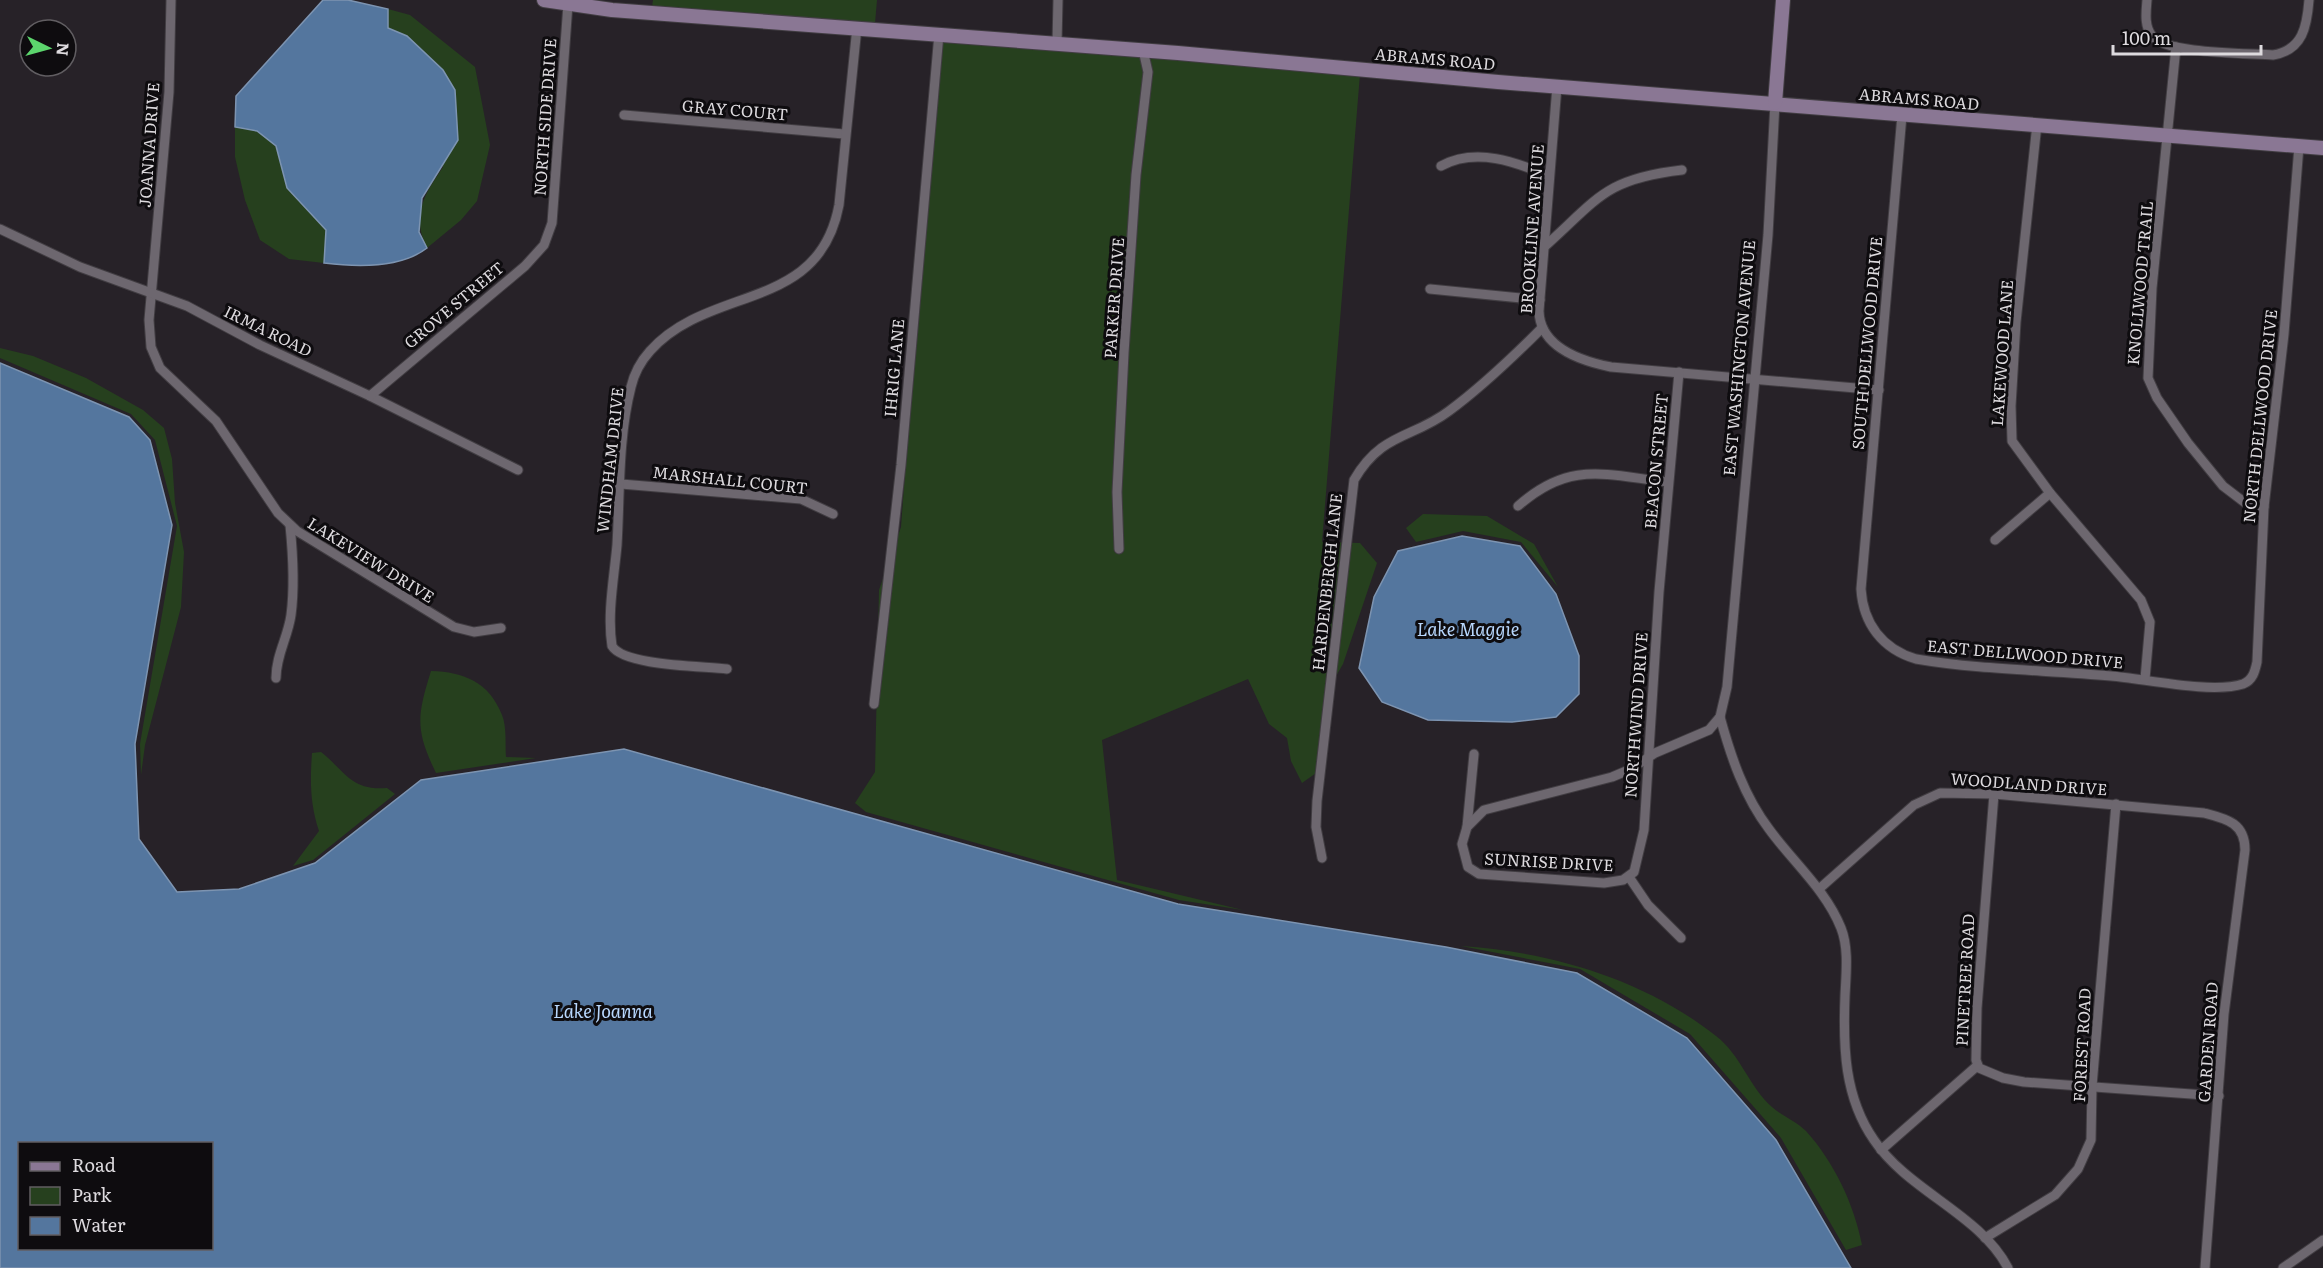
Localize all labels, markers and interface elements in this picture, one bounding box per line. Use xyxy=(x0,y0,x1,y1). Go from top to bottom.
north arrow xyxy=(18,18,78,78)
scale bar xyxy=(2113,18,2262,56)
text: 100 m xyxy=(2122,24,2171,51)
street label: NORTH SIDE DRIVE xyxy=(527,37,561,197)
street label: ABRAMS ROAD xyxy=(1374,41,1496,75)
text: N xyxy=(51,42,76,57)
street label: ABRAMS ROAD xyxy=(1858,81,1980,115)
street label: JOANNA DRIVE xyxy=(132,82,164,208)
street label: GRAY COURT xyxy=(681,92,789,126)
street label: BROOKLINE AVENUE xyxy=(1513,143,1549,315)
street label: KNOLLWOOD TRAIL xyxy=(2120,200,2158,366)
street label: SOUTH DELLWOOD DRIVE xyxy=(1845,235,1887,450)
street label: PARKER DRIVE xyxy=(1097,236,1129,359)
street label: EAST WASHINGTON AVENUE xyxy=(1716,239,1760,477)
street label: GROVE STREET xyxy=(398,255,509,353)
street label: LAKEWOOD LANE xyxy=(1984,279,2018,427)
street label: IRMA ROAD xyxy=(220,298,317,362)
street label: NORTH DELLWOOD DRIVE xyxy=(2236,308,2282,524)
street label: IHRIG LANE xyxy=(877,318,909,418)
street label: WINDHAM DRIVE xyxy=(589,386,629,534)
street label: BEACON STREET xyxy=(1637,392,1673,530)
street label: MARSHALL COURT xyxy=(651,459,809,499)
street label: HARDENBERGH LANE xyxy=(1305,492,1347,672)
street label: LAKEVIEW DRIVE xyxy=(303,510,440,608)
water label: Lake Maggie xyxy=(1417,615,1519,642)
street label: NORTHWIND DRIVE xyxy=(1617,631,1653,799)
street label: EAST DELLWOOD DRIVE xyxy=(1926,632,2124,674)
street label: WOODLAND DRIVE xyxy=(1950,766,2108,800)
street label: SUNRISE DRIVE xyxy=(1484,846,1614,876)
street label: PINETREE ROAD xyxy=(1949,913,1979,1047)
street label: GARDEN ROAD xyxy=(2191,981,2223,1103)
street label: FOREST ROAD xyxy=(2066,987,2096,1103)
water label: Lake Joanna xyxy=(553,997,653,1024)
legend xyxy=(18,1142,213,1250)
text: Road xyxy=(72,1151,116,1178)
text: Park xyxy=(72,1181,113,1208)
text: Water xyxy=(72,1211,126,1238)

